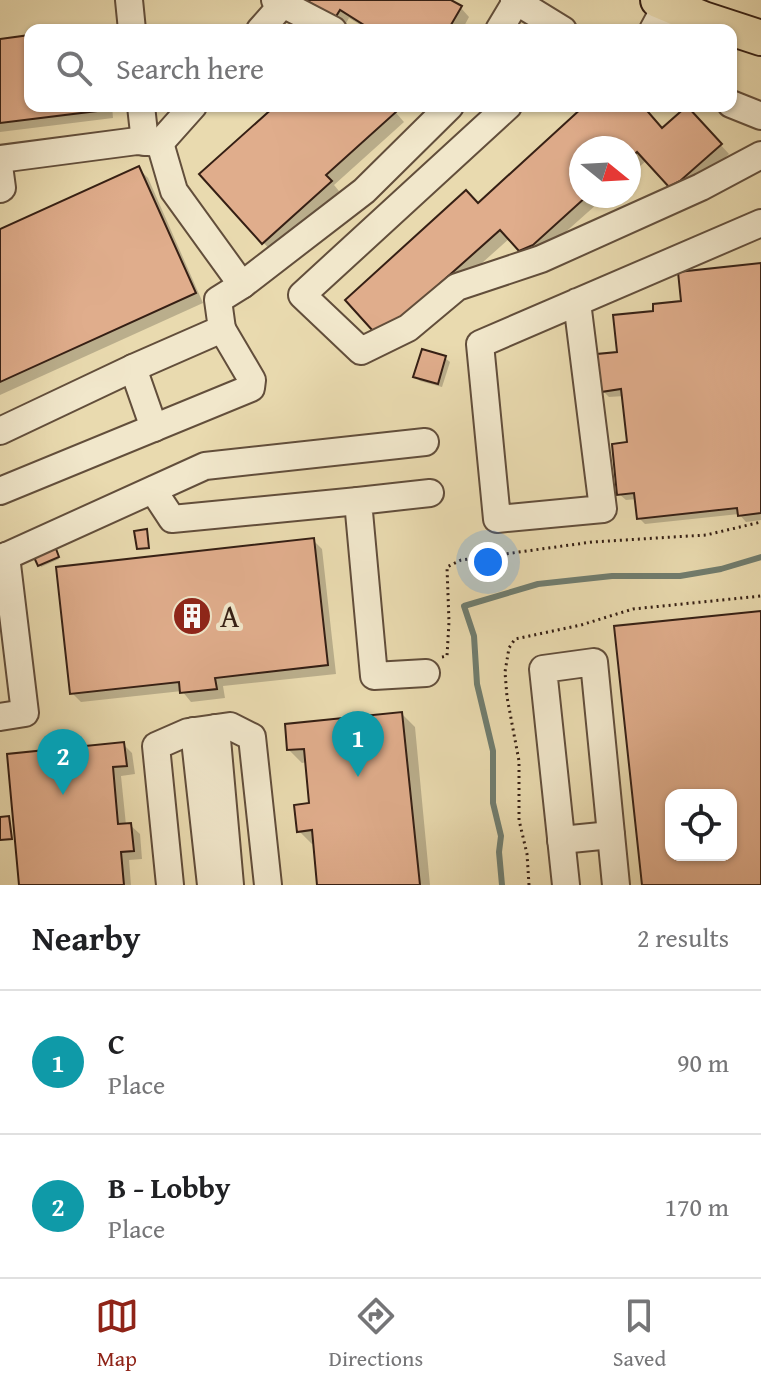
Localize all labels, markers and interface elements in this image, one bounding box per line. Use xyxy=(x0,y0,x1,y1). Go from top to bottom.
search box xyxy=(24,24,737,112)
icon: search xyxy=(52,46,96,90)
text: Search here xyxy=(116,46,264,90)
north arrow xyxy=(569,136,641,208)
your location xyxy=(468,542,508,582)
place label: A xyxy=(220,592,240,639)
building icon: A xyxy=(171,595,213,637)
pin: 1 xyxy=(332,711,384,777)
pin: 2 xyxy=(37,729,89,795)
map controls xyxy=(665,789,737,861)
button: locate xyxy=(665,789,737,861)
text: Nearby xyxy=(32,913,141,962)
text: 2 results xyxy=(637,918,729,957)
text: C xyxy=(108,1021,125,1065)
text: 1 xyxy=(51,1043,65,1082)
text: 90 m xyxy=(677,1043,729,1082)
text: Place xyxy=(108,1065,165,1104)
text: B - Lobby xyxy=(108,1165,230,1209)
text: 2 xyxy=(51,1187,65,1226)
text: 170 m xyxy=(664,1187,729,1226)
text: Place xyxy=(108,1209,165,1248)
tab: Map xyxy=(95,1294,139,1374)
tab: Directions xyxy=(329,1294,423,1374)
tab: Saved xyxy=(613,1294,666,1374)

